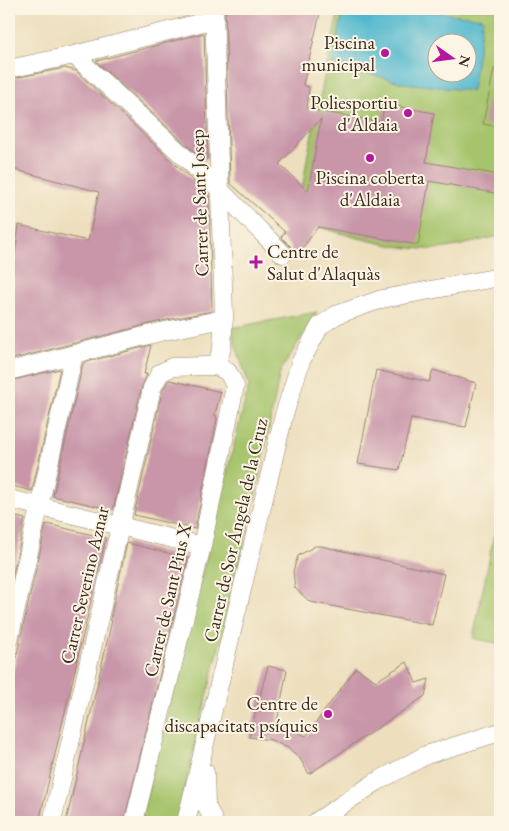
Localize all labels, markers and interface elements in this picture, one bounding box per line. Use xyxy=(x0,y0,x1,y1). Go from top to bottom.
place label: Piscina municipal xyxy=(302,30,375,77)
north arrow xyxy=(426,32,476,82)
marker: Piscina municipal xyxy=(379,47,391,59)
text: N xyxy=(454,53,475,69)
place label: Poliesportiu d'Aldaia xyxy=(310,90,398,137)
marker: Poliesportiu d'Aldaia xyxy=(402,107,414,119)
street label: Carrer de Sant Josep xyxy=(184,129,215,277)
marker: Piscina coberta d'Aldaia xyxy=(364,152,376,164)
place label: Piscina coberta d'Aldaia xyxy=(316,165,425,212)
place label: Centre de Salut d'Alaquàs xyxy=(267,239,380,286)
marker: Centre de Salut d'Alaquàs xyxy=(249,255,263,269)
street label: Carrer de Sor Ángela de la Cruz xyxy=(198,415,274,645)
street label: Carrer Severino Aznar xyxy=(54,503,115,666)
street label: Carrer de Sant Pius X xyxy=(138,520,197,679)
place label: Centre de discapacitats psíquics xyxy=(165,691,318,738)
marker: Centre de discapacitats psíquics xyxy=(322,708,334,720)

